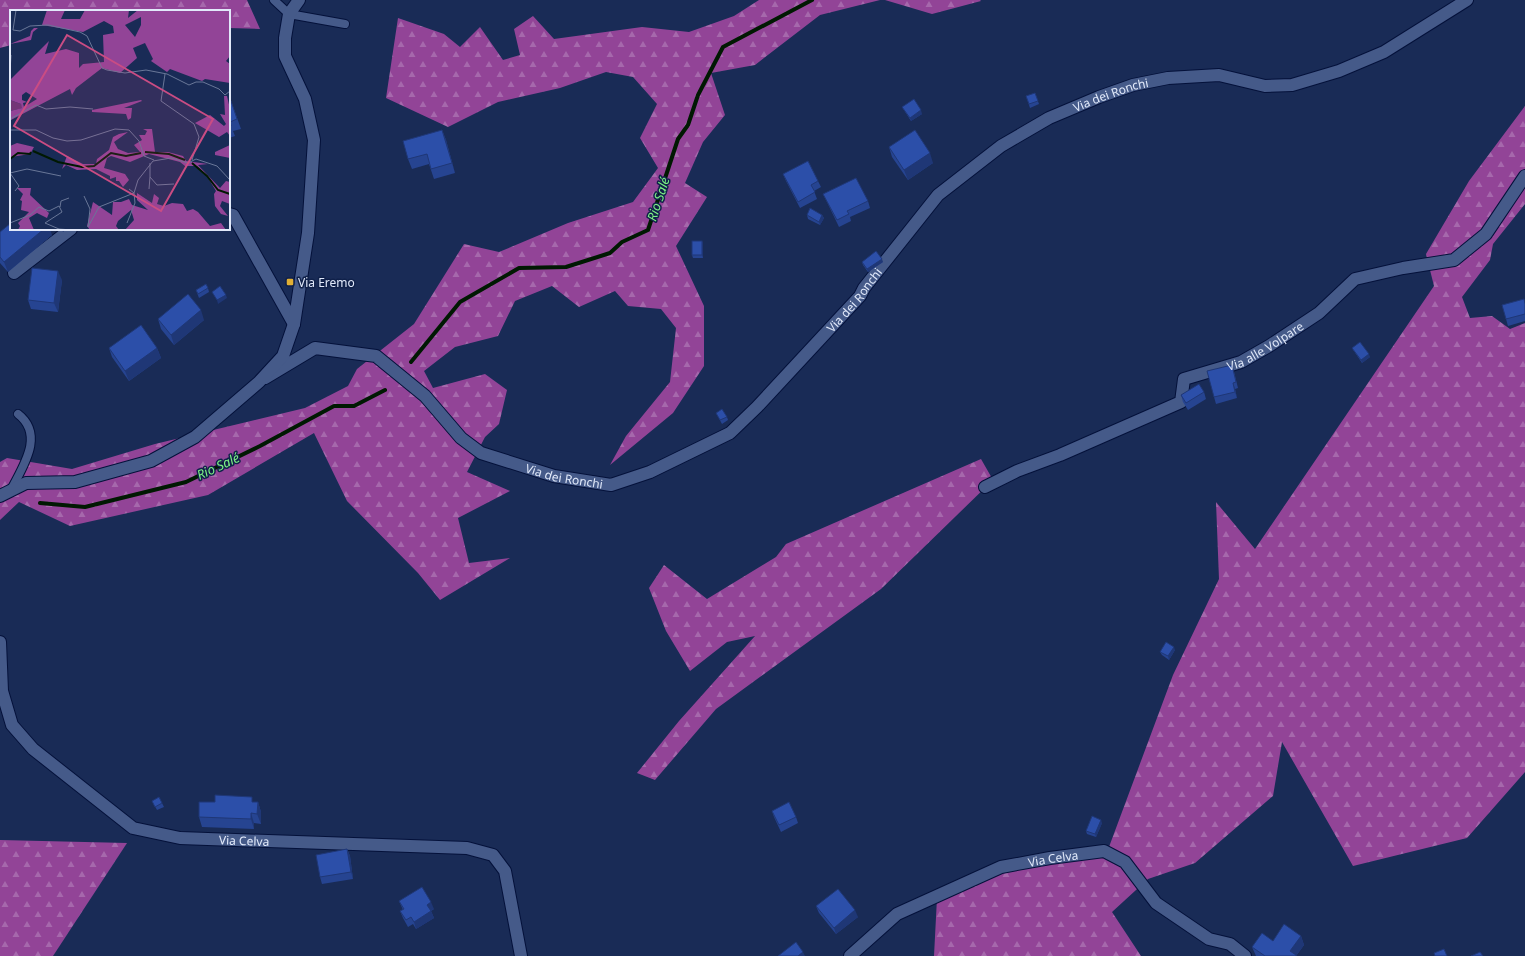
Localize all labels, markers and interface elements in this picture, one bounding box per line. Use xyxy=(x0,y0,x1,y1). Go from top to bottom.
inset map xyxy=(10,10,230,230)
street label: Via dei Ronchi xyxy=(1070,74,1150,116)
water label: Rio Salé xyxy=(642,174,674,223)
street label: Via dei Ronchi xyxy=(822,264,886,336)
place label: Via Eremo xyxy=(298,274,355,291)
marker: Via Eremo xyxy=(285,277,295,287)
street label: Via alle Volpare xyxy=(1225,317,1307,374)
water label: Rio Salé xyxy=(194,448,243,484)
street label: Via dei Ronchi xyxy=(523,459,604,492)
street label: Via Celva xyxy=(219,831,270,850)
street label: Via Celva xyxy=(1027,846,1079,870)

